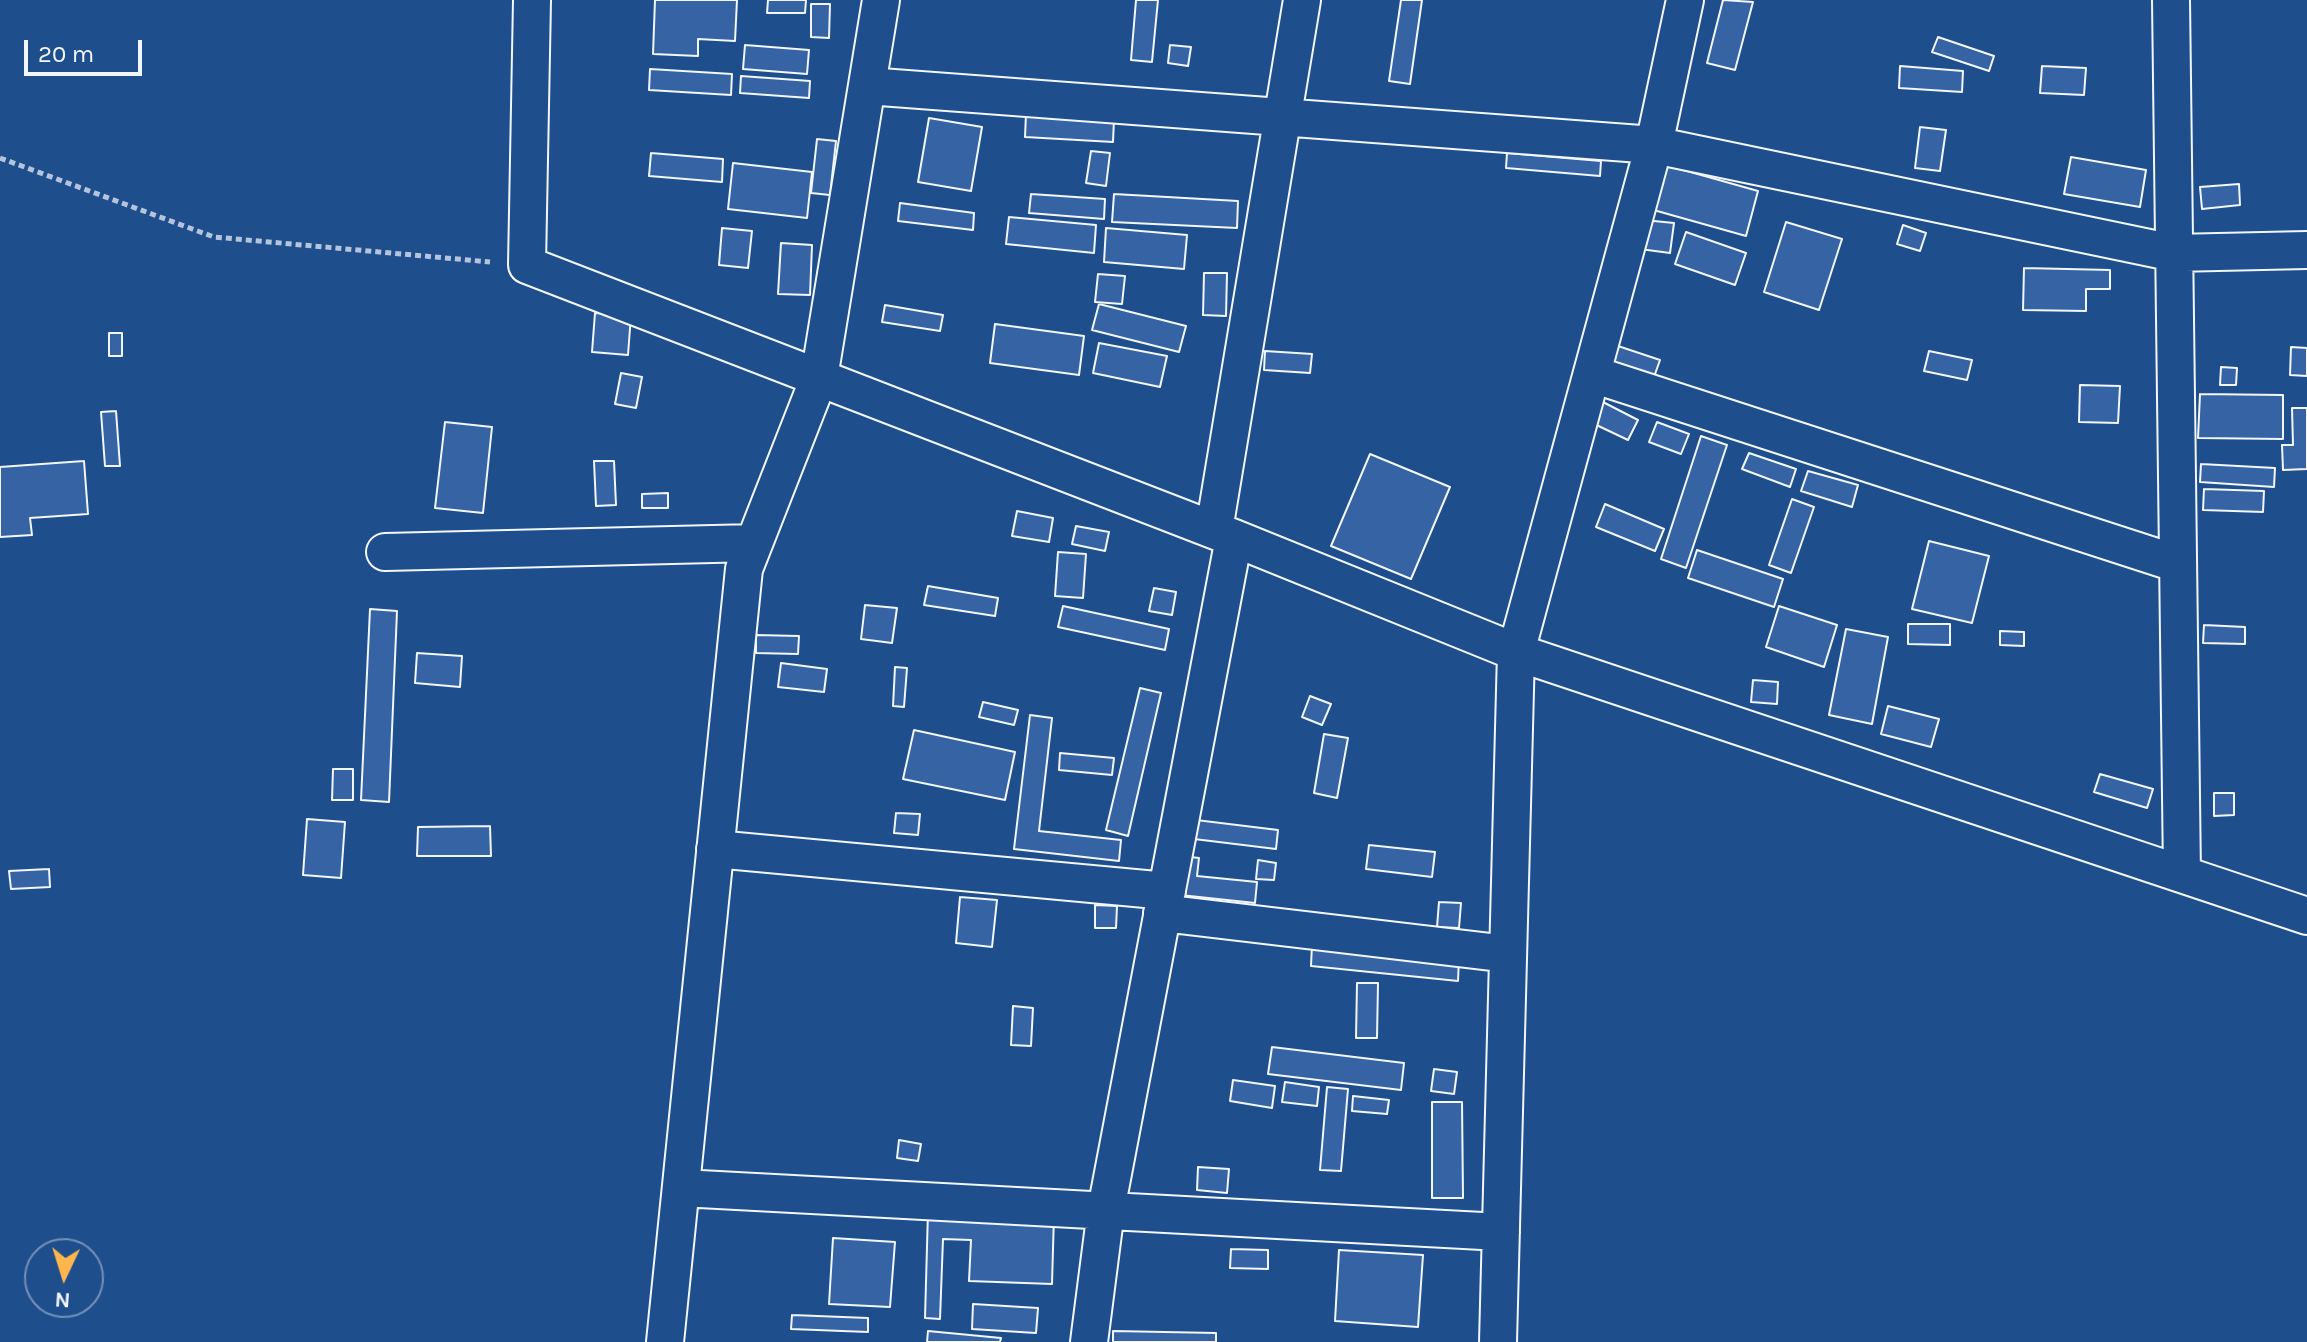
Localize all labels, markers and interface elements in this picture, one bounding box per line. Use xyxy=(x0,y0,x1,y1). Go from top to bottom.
scale bar xyxy=(28,24,146,74)
text: 20 m xyxy=(38,40,94,68)
north arrow xyxy=(24,1238,104,1318)
text: N xyxy=(54,1286,71,1313)

